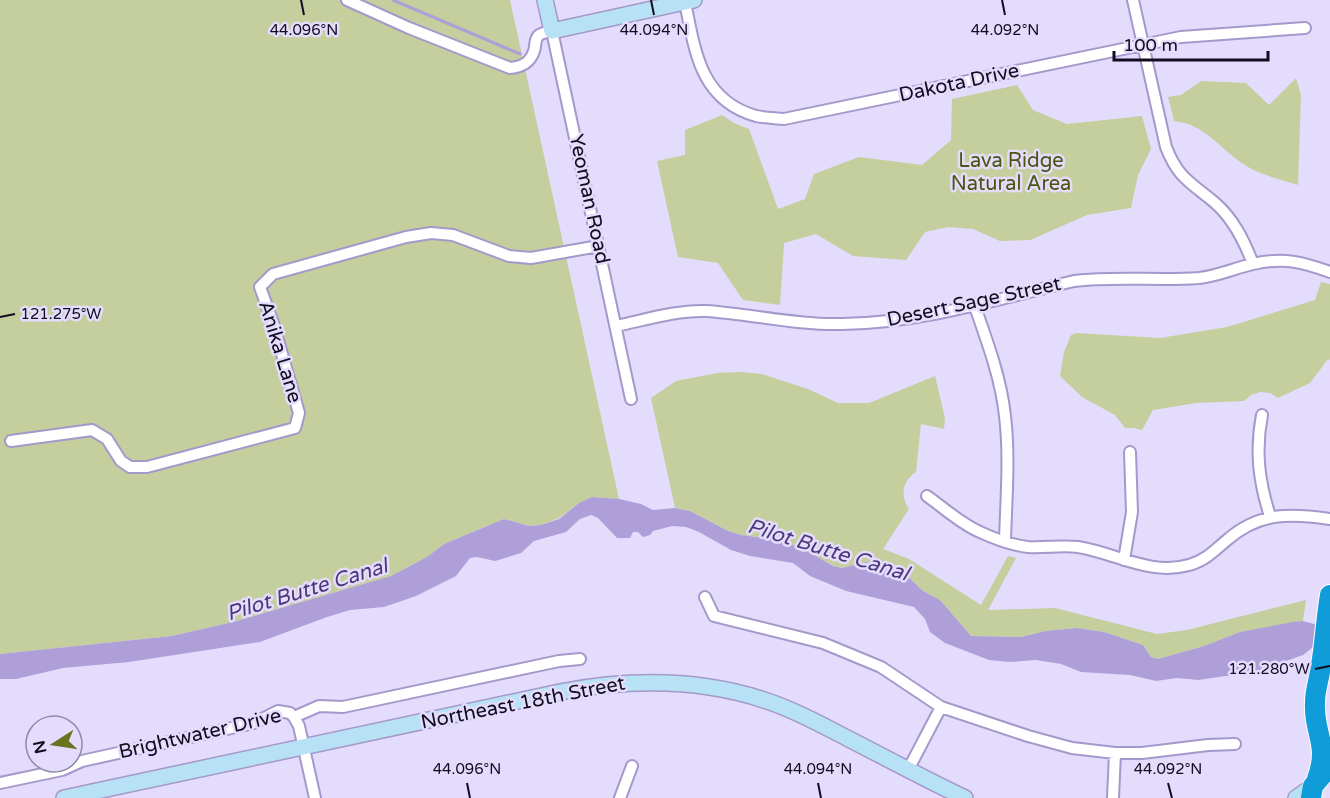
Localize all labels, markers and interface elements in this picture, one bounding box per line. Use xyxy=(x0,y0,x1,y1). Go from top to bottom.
text: 44.096°N xyxy=(270,21,338,39)
text: 44.094°N xyxy=(620,21,688,39)
text: 44.092°N xyxy=(971,21,1039,39)
scale bar xyxy=(1114,24,1268,62)
text: 100 m xyxy=(1123,34,1178,56)
street label: Dakota Drive xyxy=(897,59,1021,107)
street label: Yeoman Road xyxy=(564,132,614,266)
park label: Lava Ridge Natural Area xyxy=(951,149,1071,196)
street label: Desert Sage Street xyxy=(885,272,1064,332)
street label: Anika Lane xyxy=(253,298,307,406)
text: 121.275°W xyxy=(21,305,101,323)
water label: Pilot Butte Canal xyxy=(744,514,914,587)
water label: Pilot Butte Canal xyxy=(223,553,393,626)
text: 121.280°W xyxy=(1228,660,1310,678)
street label: Northeast 18th Street xyxy=(419,671,628,735)
street label: Brightwater Drive xyxy=(116,704,284,764)
north arrow xyxy=(24,714,84,774)
text: N xyxy=(29,739,51,755)
text: 44.096°N xyxy=(433,760,501,778)
text: 44.094°N xyxy=(784,760,852,778)
text: 44.092°N xyxy=(1134,760,1202,778)

